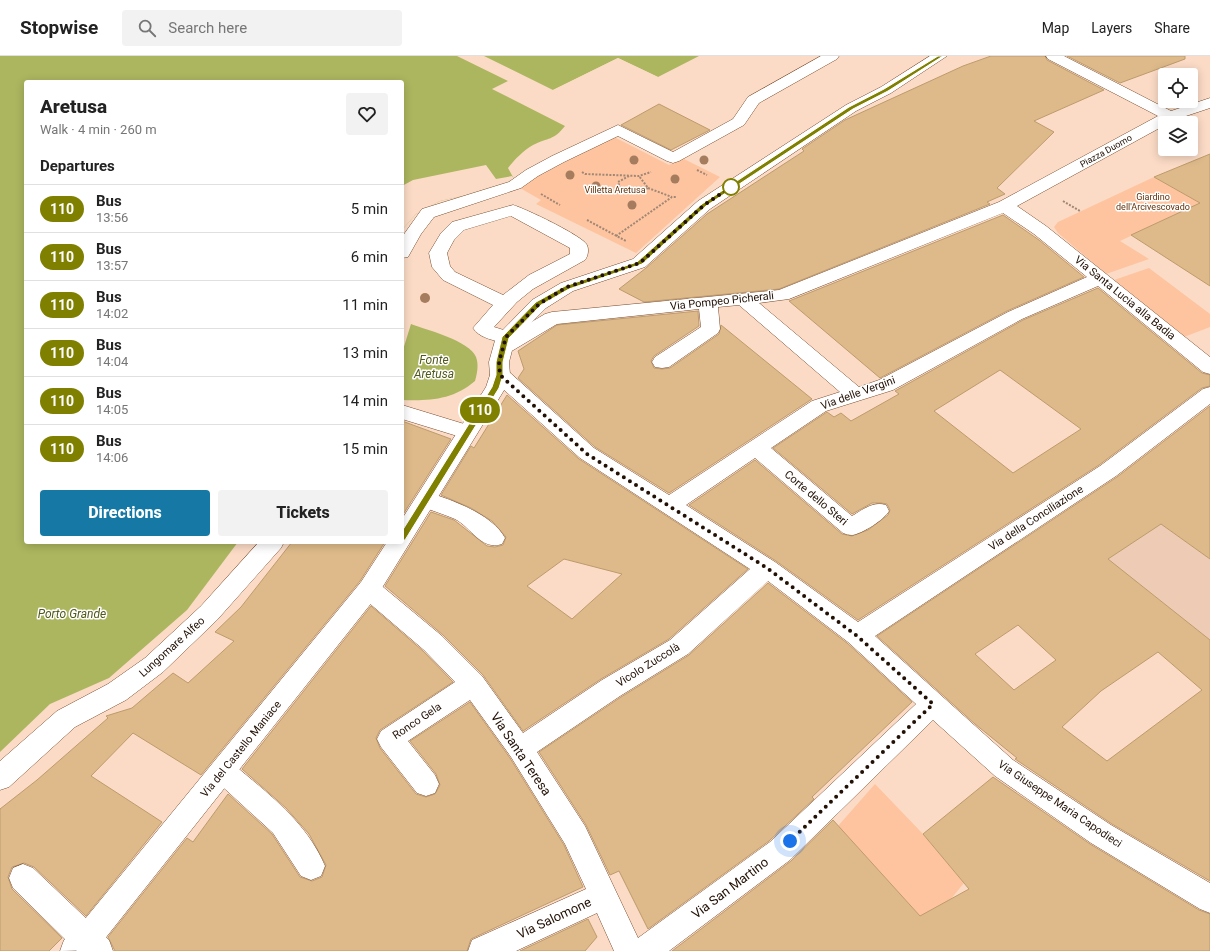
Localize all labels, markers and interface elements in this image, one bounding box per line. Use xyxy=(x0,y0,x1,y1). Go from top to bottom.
search box xyxy=(122,10,402,46)
text: Stopwise xyxy=(20,16,98,39)
icon: search xyxy=(136,17,158,39)
text: Search here xyxy=(168,19,247,37)
text: Map xyxy=(1042,20,1069,36)
text: Layers xyxy=(1091,20,1132,36)
text: Share xyxy=(1154,20,1190,36)
map controls xyxy=(1158,68,1198,156)
button: locate xyxy=(1158,68,1198,108)
button: heart xyxy=(346,93,388,135)
text: Aretusa xyxy=(40,95,107,118)
button: layers xyxy=(1158,116,1198,156)
text: Walk · 4 min · 260 m xyxy=(40,122,157,137)
street label: Piazza Duomo xyxy=(1078,133,1134,169)
text: Departures xyxy=(40,157,115,175)
unlabelled marker xyxy=(722,178,740,196)
park label: Villetta Aretusa xyxy=(584,185,646,195)
text: Bus xyxy=(96,192,122,210)
park label: Giardino dell'Arcivescovado xyxy=(1116,192,1190,212)
text: 5 min xyxy=(351,200,388,218)
text: 110 xyxy=(50,201,74,217)
text: 13:56 xyxy=(96,210,128,225)
text: Bus xyxy=(96,240,122,258)
text: 6 min xyxy=(351,248,388,266)
text: 110 xyxy=(50,249,74,265)
street label: Via Santa Lucia alla Badia xyxy=(1072,253,1178,343)
text: 13:57 xyxy=(96,258,128,273)
text: Bus xyxy=(96,288,122,306)
street label: Via Pompeo Picherali xyxy=(669,289,775,313)
text: 11 min xyxy=(342,296,388,314)
text: 110 xyxy=(50,297,74,313)
text: 14:02 xyxy=(96,306,128,321)
text: Bus xyxy=(96,336,122,354)
text: 13 min xyxy=(342,344,388,362)
text: 110 xyxy=(50,345,74,361)
water label: Fonte Aretusa xyxy=(413,353,454,381)
text: 14:04 xyxy=(96,354,128,369)
street label: Via delle Vergini xyxy=(819,374,897,412)
text: Bus xyxy=(96,384,122,402)
text: 14 min xyxy=(342,392,388,410)
text: 110 xyxy=(50,393,74,409)
line badge: 110 xyxy=(457,397,503,423)
text: 14:05 xyxy=(96,402,128,417)
text: 110 xyxy=(468,402,492,418)
text: Bus xyxy=(96,432,122,450)
text: 15 min xyxy=(342,440,388,458)
text: 110 xyxy=(50,441,74,457)
text: 14:06 xyxy=(96,450,128,465)
street label: Corte dello Steri xyxy=(782,468,850,528)
street label: Via della Conciliazione xyxy=(986,482,1086,553)
button: Directions xyxy=(40,490,210,536)
button: Tickets xyxy=(218,490,388,536)
water label: Porto Grande xyxy=(38,607,106,621)
street label: Lungomare Alfeo xyxy=(137,614,207,680)
street label: Vicolo Zuccolà xyxy=(614,640,682,690)
street label: Via del Castello Maniace xyxy=(198,698,284,800)
street label: Ronco Gela xyxy=(390,700,444,742)
street label: Via Santa Teresa xyxy=(488,710,554,798)
street label: Via Giuseppe Maria Capodieci xyxy=(996,758,1124,850)
your location xyxy=(780,831,800,851)
street label: Via San Martino xyxy=(689,854,771,922)
street label: Via Salomone xyxy=(515,894,594,942)

